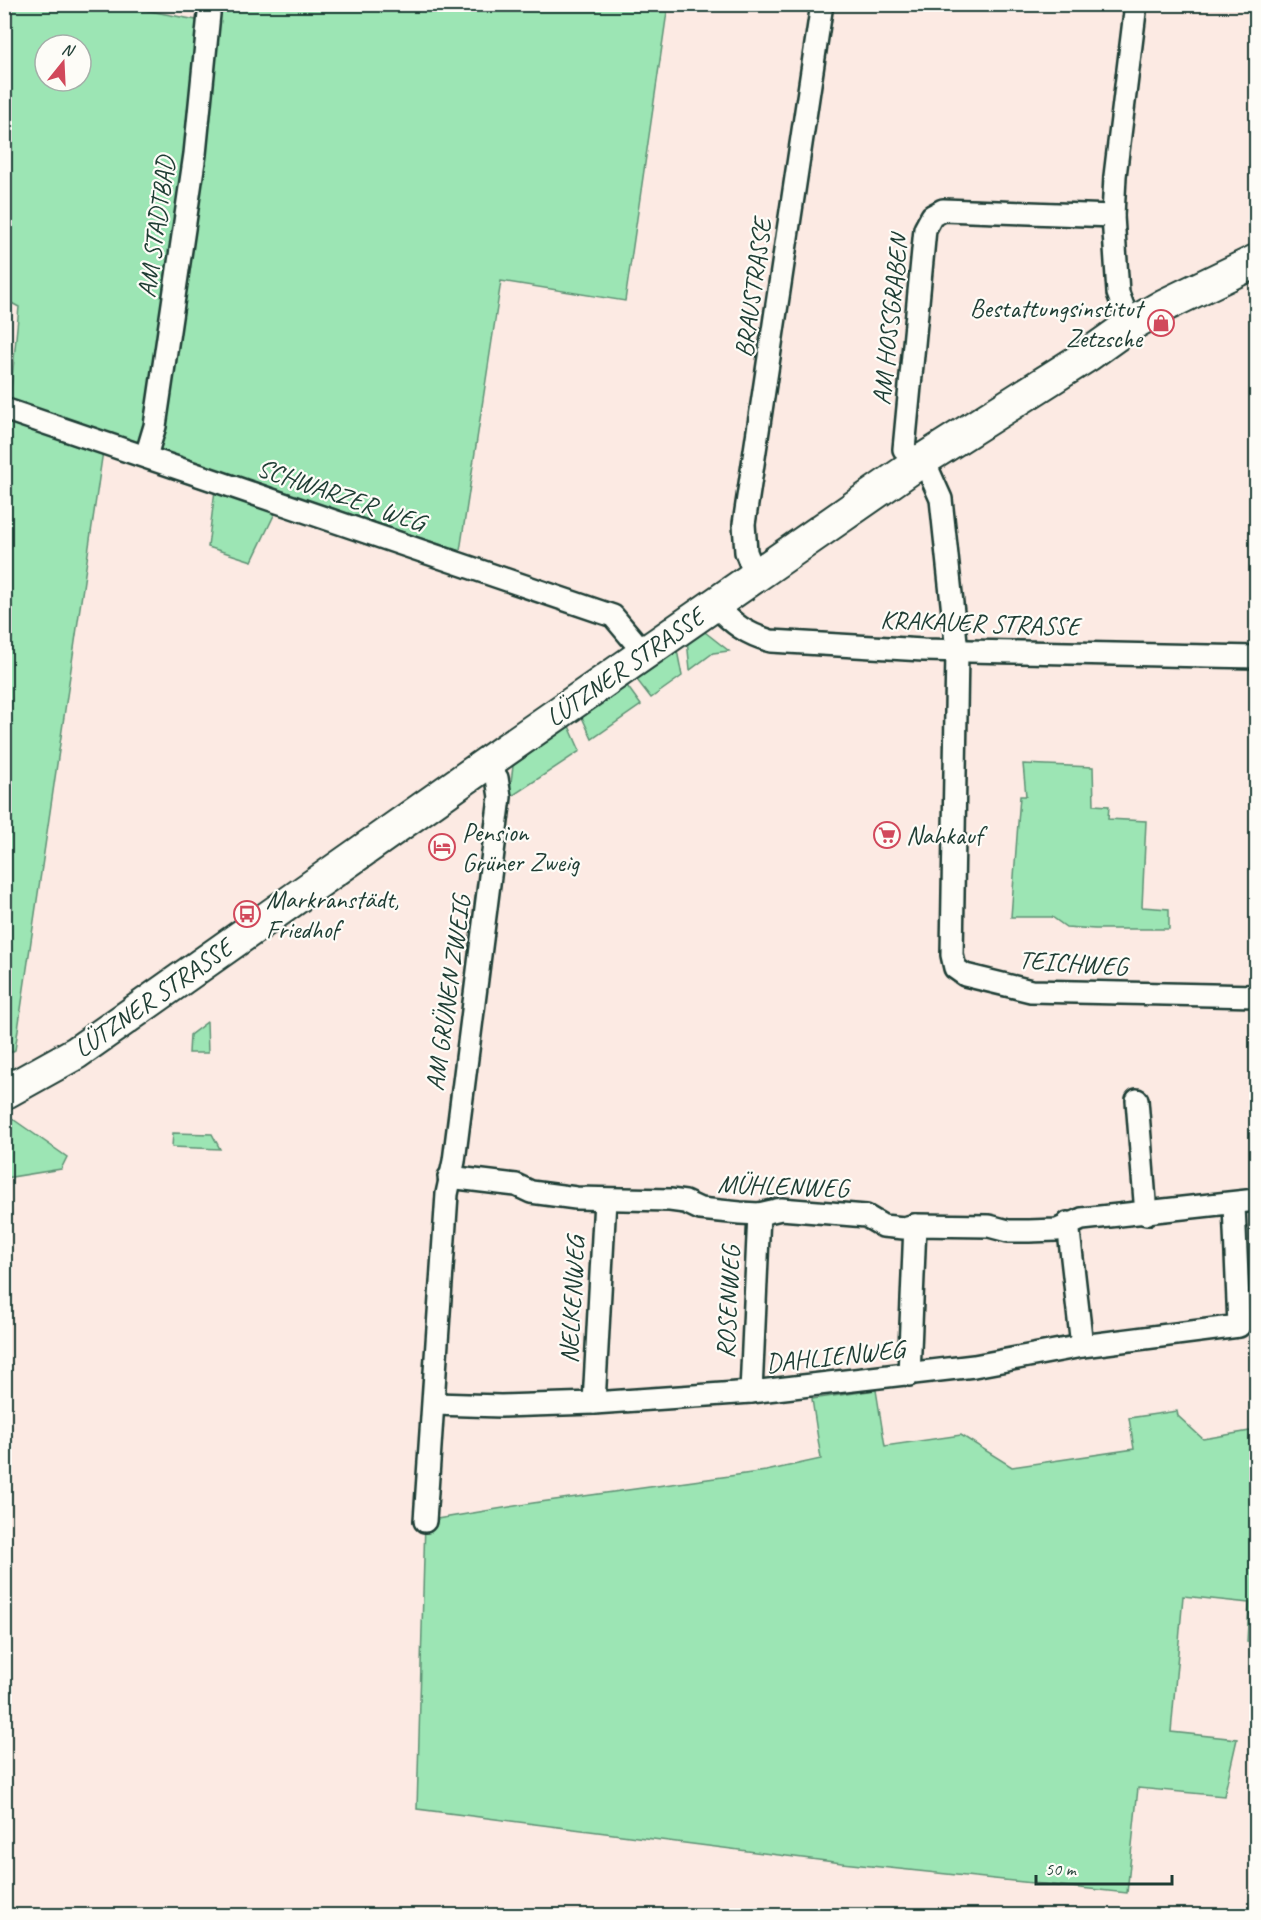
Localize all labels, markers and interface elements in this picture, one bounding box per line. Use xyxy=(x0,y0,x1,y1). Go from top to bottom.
north arrow xyxy=(33,33,93,93)
text: N xyxy=(60,39,78,62)
street label: AM STADTBAD xyxy=(130,152,182,300)
street label: BRAUSTRASSE xyxy=(727,213,780,359)
street label: AM HOSSGRABEN xyxy=(865,229,916,407)
place label: Bestattungsinstitut Zetzsche xyxy=(970,292,1145,355)
shop icon: Bestattungsinstitut Zetzsche xyxy=(1146,308,1176,338)
street label: SCHWARZER WEG xyxy=(253,451,433,540)
street label: LÜTZNER STRASSE xyxy=(539,598,714,734)
street label: KRAKAUER STRASSE xyxy=(880,603,1084,643)
place label: Pension Grüner Zweig xyxy=(462,816,581,879)
place label: Nahkauf xyxy=(906,819,989,852)
supermarket icon: Nahkauf xyxy=(872,820,902,850)
hotel icon: Pension Grüner Zweig xyxy=(427,832,457,862)
place label: Markranstädt, Friedhof xyxy=(266,883,399,946)
street label: AM GRÜNEN ZWEIG xyxy=(418,890,478,1093)
bus stop icon: Markranstädt, Friedhof xyxy=(232,899,262,929)
street label: LÜTZNER STRASSE xyxy=(67,929,242,1065)
street label: TEICHWEG xyxy=(1018,943,1131,983)
street label: MÜHLENWEG xyxy=(717,1167,852,1205)
street label: NELKENWEG xyxy=(552,1232,592,1364)
street label: ROSENWEG xyxy=(709,1242,748,1359)
street label: DAHLIENWEG xyxy=(764,1332,910,1380)
scale bar xyxy=(1036,1848,1172,1886)
text: 50 m xyxy=(1045,1858,1078,1880)

